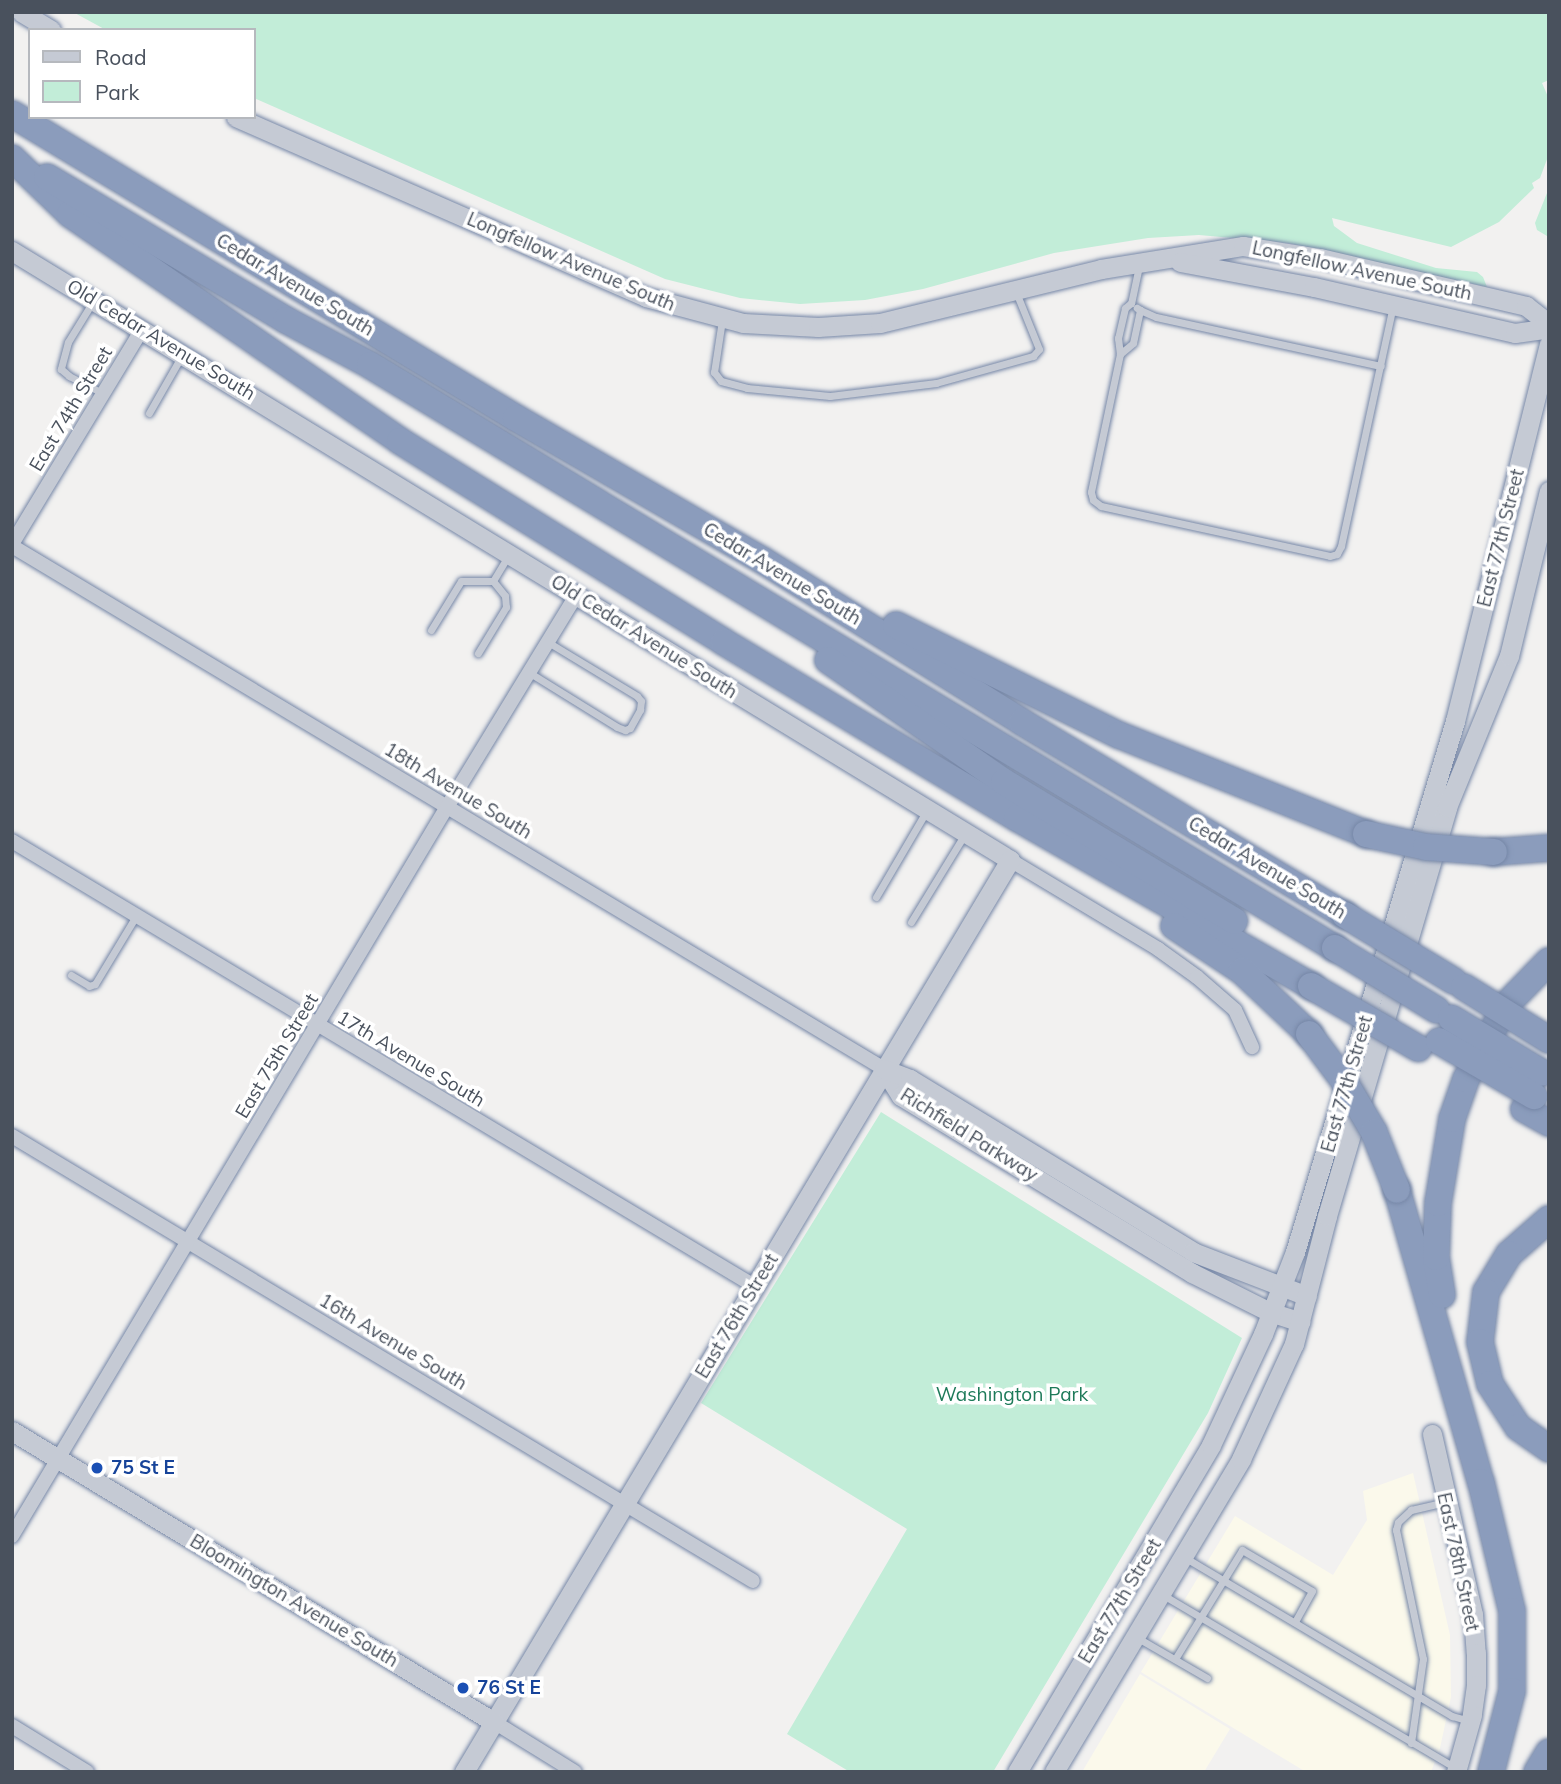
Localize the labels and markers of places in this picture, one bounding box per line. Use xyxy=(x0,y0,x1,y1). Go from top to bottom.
place label: 75 St E xyxy=(111,1457,175,1479)
marker: 75 St E xyxy=(89,1460,105,1476)
place label: 76 St E xyxy=(477,1677,541,1699)
marker: 76 St E xyxy=(455,1680,471,1696)

